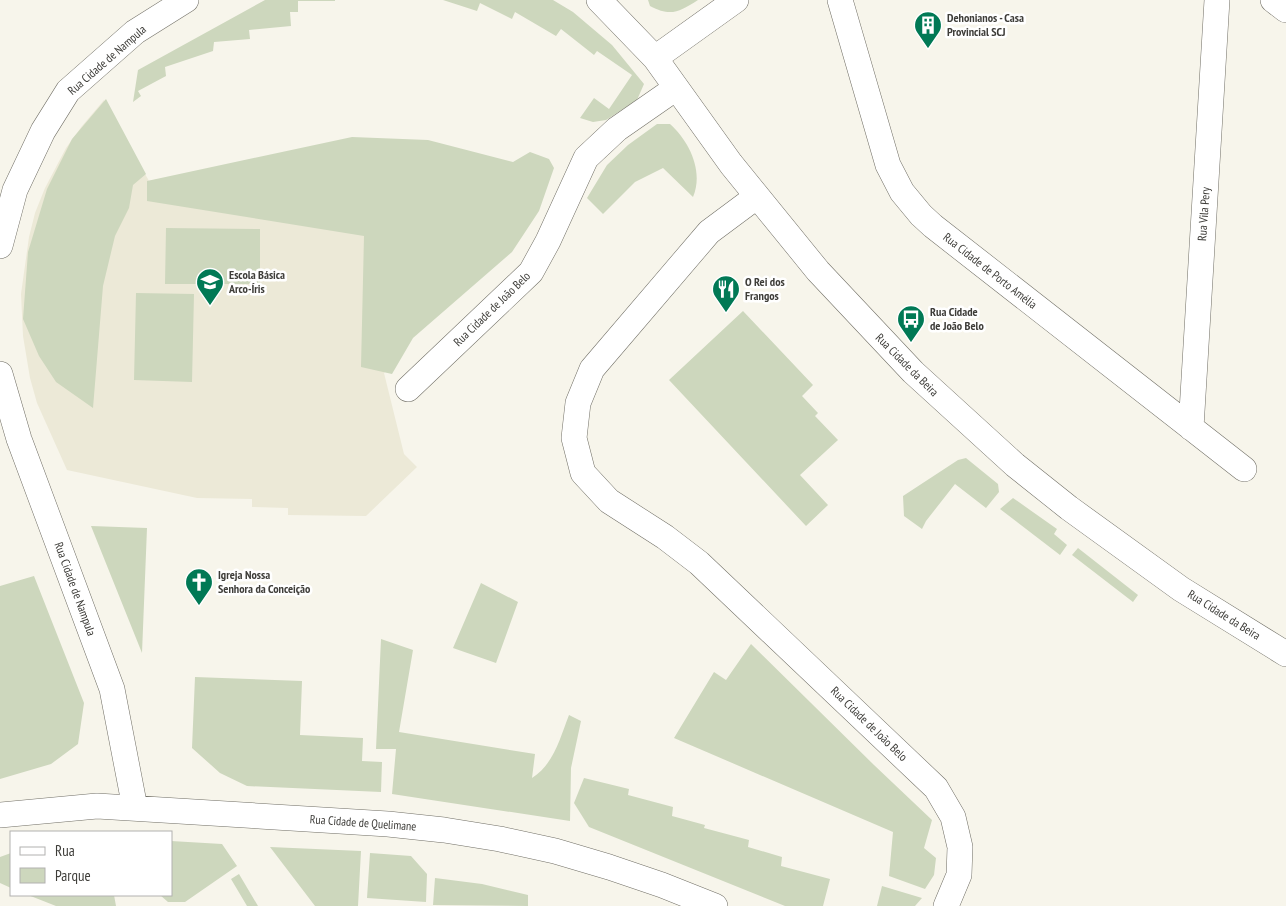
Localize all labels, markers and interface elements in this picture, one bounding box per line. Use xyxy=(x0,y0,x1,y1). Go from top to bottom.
building icon: Dehonianos - Casa Provincial SCJ xyxy=(913,10,943,49)
place label: Dehonianos - Casa Provincial SCJ xyxy=(947,10,1024,39)
street label: Rua Cidade de Nampula xyxy=(64,21,149,98)
street label: Rua Vila Pery xyxy=(1194,186,1213,242)
street label: Rua Cidade de Porto Amélia xyxy=(940,229,1040,312)
school or university icon: Escola Básica Arco-Íris xyxy=(195,267,225,306)
place label: Escola Básica Arco-Íris xyxy=(228,267,285,296)
street label: Rua Cidade de João Belo xyxy=(450,268,533,349)
restaurant icon: O Rei dos Frangos xyxy=(711,274,741,313)
place label: O Rei dos Frangos xyxy=(745,274,785,303)
bus stop icon: Rua Cidade de João Belo xyxy=(896,304,926,343)
place label: Rua Cidade de João Belo xyxy=(930,304,984,333)
street label: Rua Cidade da Beira xyxy=(873,330,942,399)
street label: Rua Cidade de Nampula xyxy=(52,540,99,638)
church icon: Igreja Nossa Senhora da Conceição xyxy=(184,567,214,606)
place label: Igreja Nossa Senhora da Conceição xyxy=(218,567,311,596)
street label: Rua Cidade da Beira xyxy=(1185,586,1264,643)
street label: Rua Cidade de João Belo xyxy=(828,683,911,764)
street label: Rua Cidade de Quelimane xyxy=(309,811,417,834)
legend xyxy=(10,831,172,896)
text: Rua xyxy=(55,841,75,860)
text: Parque xyxy=(55,866,91,885)

